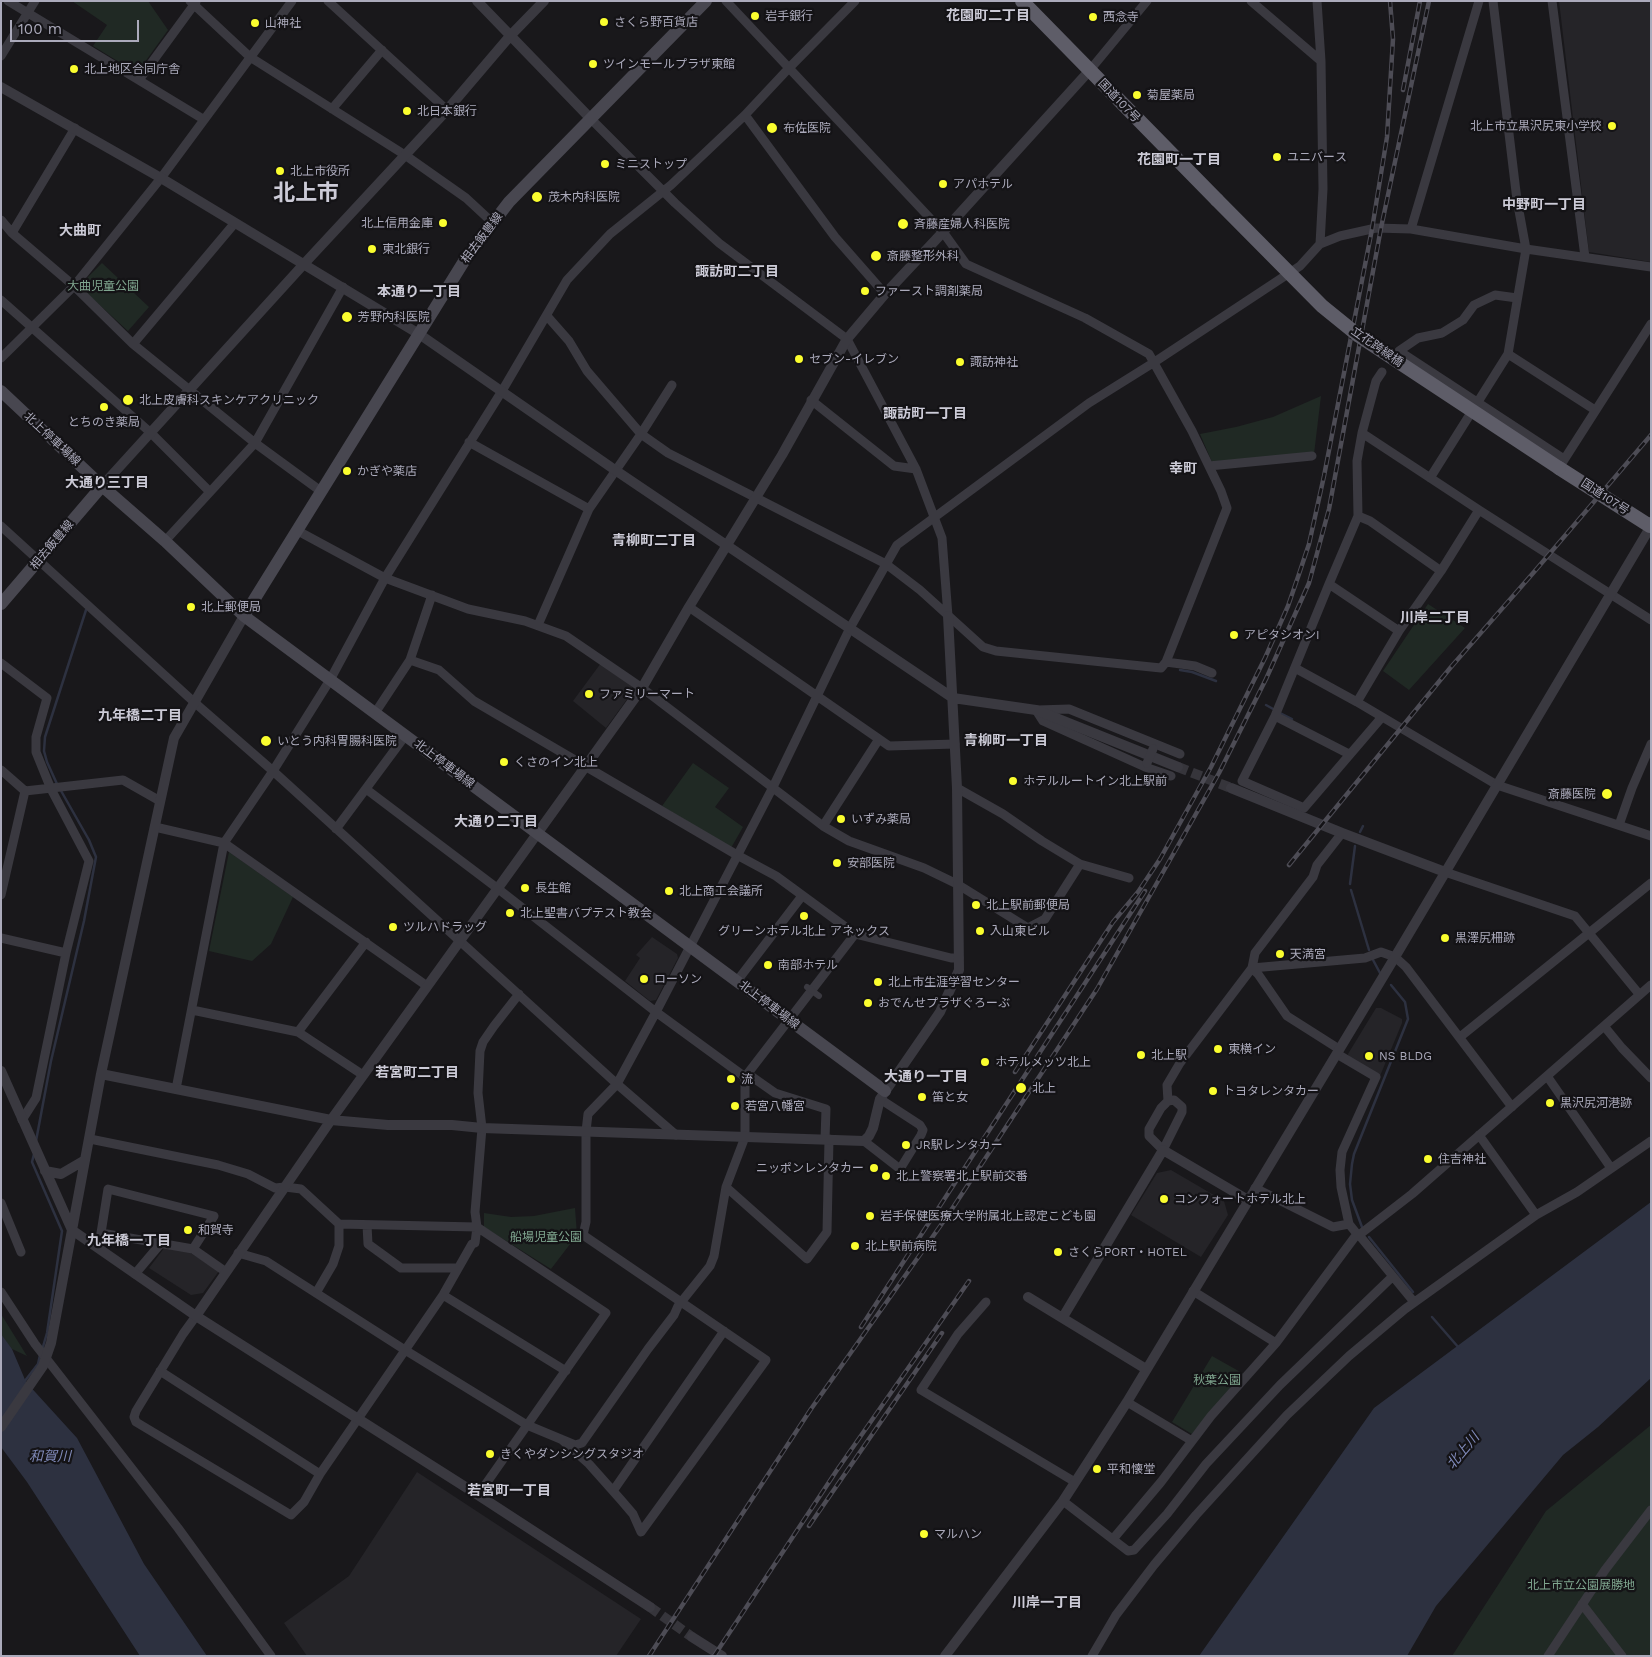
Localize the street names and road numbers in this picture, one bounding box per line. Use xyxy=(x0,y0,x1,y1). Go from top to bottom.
street label: 国道107号 xyxy=(1095,76,1143,126)
street label: 相去飯豊線 xyxy=(458,210,506,266)
street label: 立花跨線橋 xyxy=(1348,324,1406,370)
street label: 北上停車場線 xyxy=(21,409,83,469)
street label: 国道107号 xyxy=(1578,476,1632,518)
street label: 相去飯豊線 xyxy=(27,517,77,573)
street label: 北上停車場線 xyxy=(411,737,477,791)
street label: 北上停車場線 xyxy=(736,978,802,1032)

